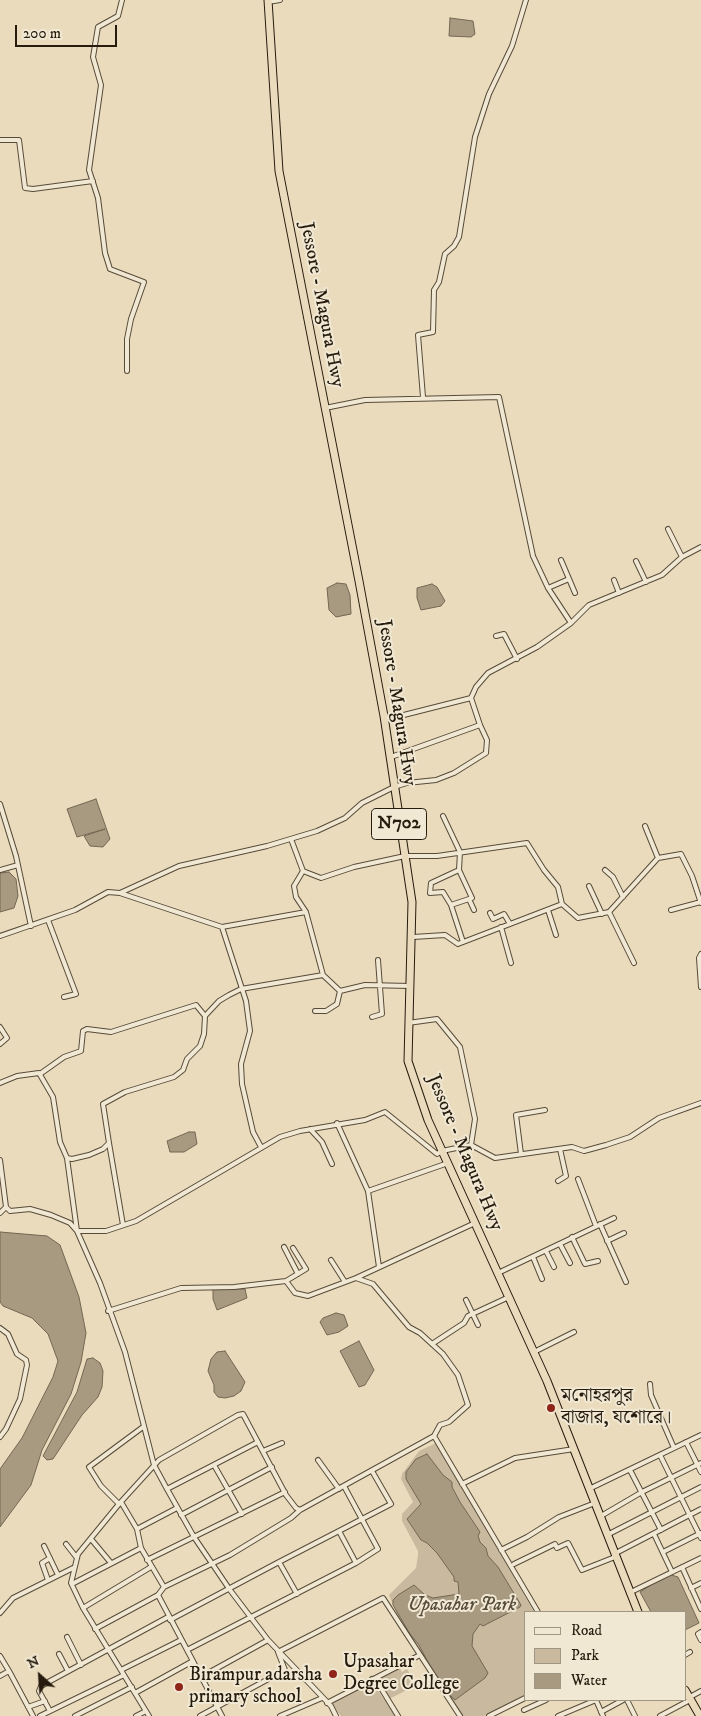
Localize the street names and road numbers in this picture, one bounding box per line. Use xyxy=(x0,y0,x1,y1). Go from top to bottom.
street label: Jessore - Magura Hwy xyxy=(294,221,348,389)
street label: Jessore - Magura Hwy xyxy=(372,618,420,788)
road number: N702 xyxy=(372,809,426,840)
street label: Jessore - Magura Hwy xyxy=(421,1071,507,1235)

